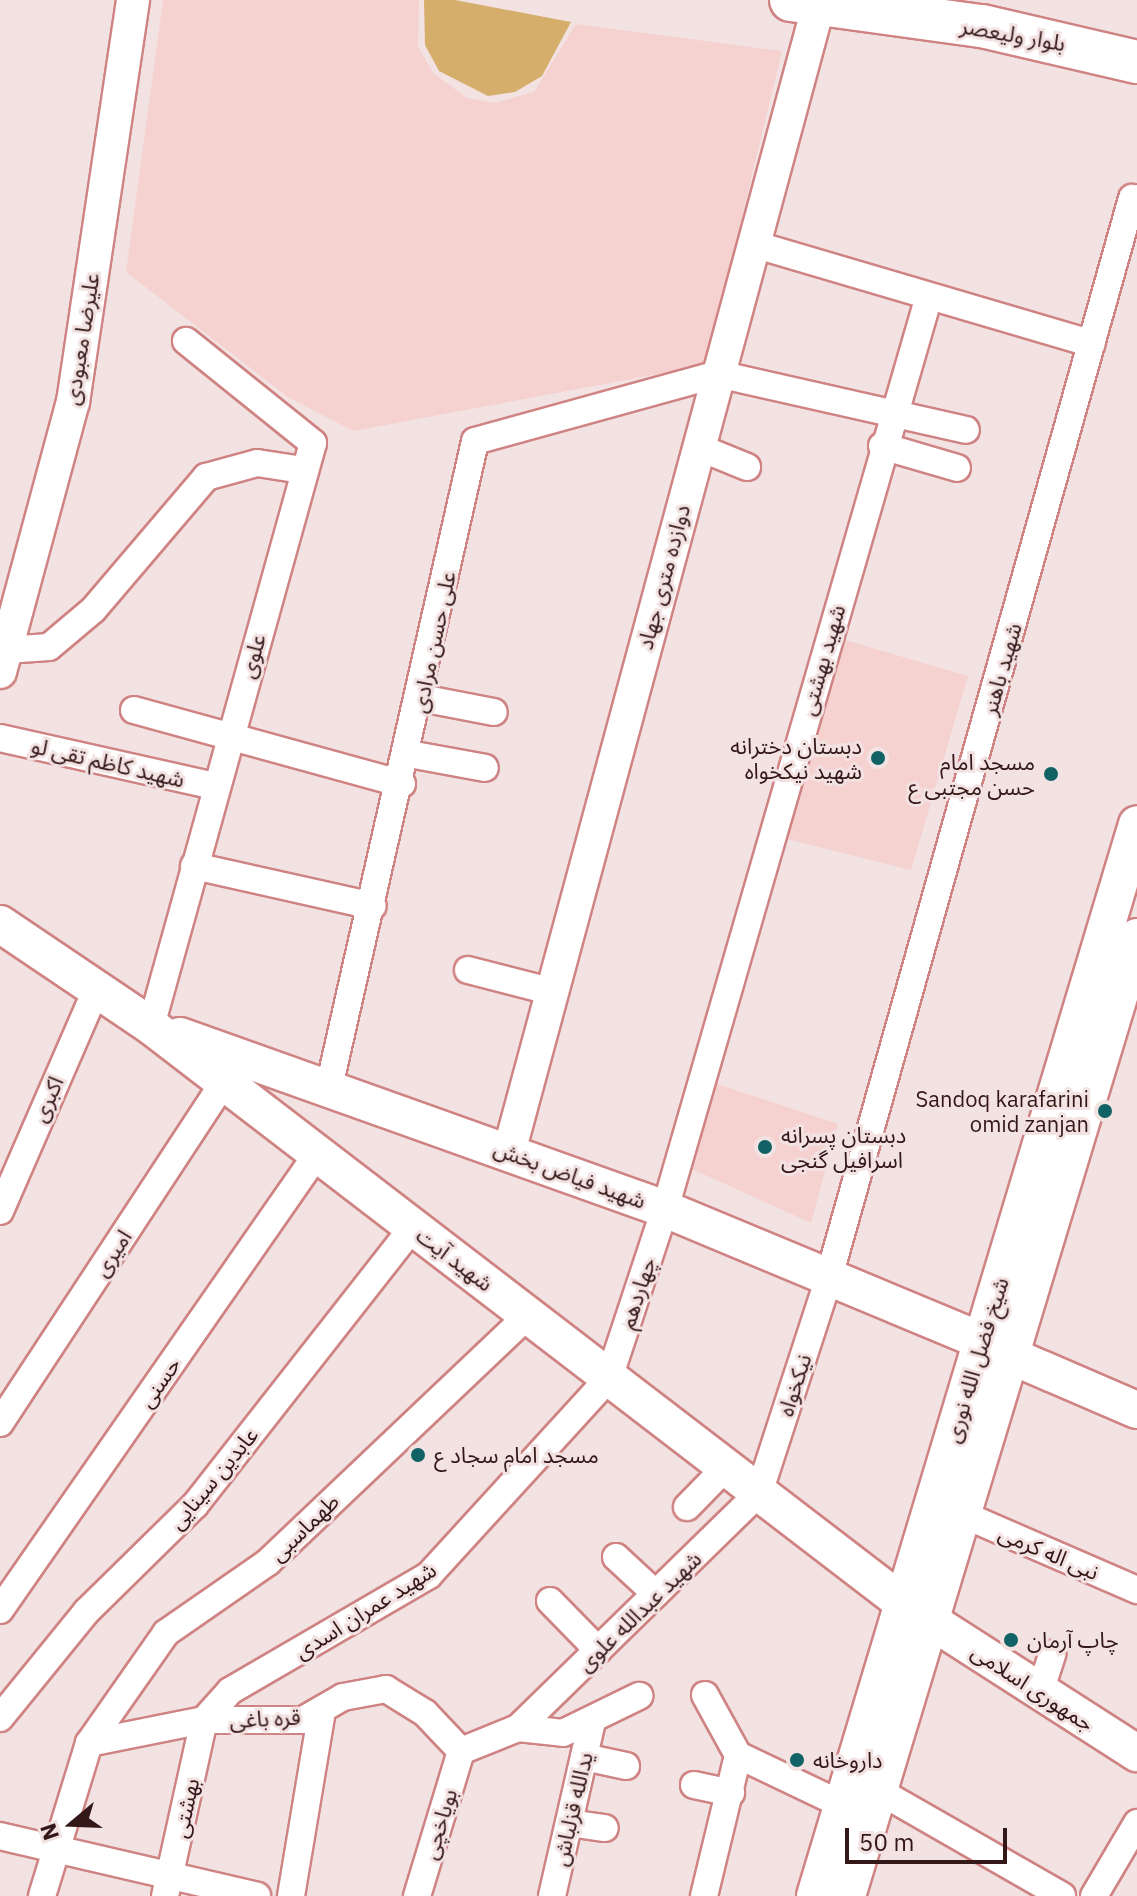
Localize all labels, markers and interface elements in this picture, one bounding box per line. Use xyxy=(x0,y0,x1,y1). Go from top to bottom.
street label: بلوار ولیعصر xyxy=(958,12,1068,56)
street label: علیرضا معبودی xyxy=(58,271,104,407)
street label: دوازده متری جهاد xyxy=(631,502,695,652)
street label: علی حسن مرادی xyxy=(405,569,461,715)
street label: شهید بهشتی xyxy=(794,602,850,718)
street label: شهید باهنر xyxy=(975,620,1027,718)
street label: علوی xyxy=(233,631,271,681)
street label: شهید کاظم تقی لو xyxy=(29,732,187,792)
place label: دبستان دخترانه شهید نیکخواه xyxy=(730,732,862,784)
place label: مسجد امام حسن مجتبی ع xyxy=(908,748,1035,800)
marker: دبستان دخترانه شهید نیکخواه xyxy=(869,749,887,767)
marker: مسجد امام حسن مجتبی ع xyxy=(1042,765,1060,783)
street label: اکبری xyxy=(25,1072,69,1126)
place label: Sandoq karafarini omid zanjan xyxy=(916,1085,1089,1136)
marker: Sandoq karafarini omid zanjan xyxy=(1096,1102,1114,1120)
place label: دبستان پسرانه اسرافیل گنجی xyxy=(781,1121,906,1172)
street label: شهید فیاض بخش xyxy=(490,1134,650,1214)
marker: دبستان پسرانه اسرافیل گنجی xyxy=(756,1138,774,1156)
street label: شهید آیت xyxy=(411,1222,499,1296)
street label: امیری xyxy=(87,1225,137,1281)
street label: چهاردهم xyxy=(613,1254,661,1332)
street label: شیخ فضل الله نوری xyxy=(938,1274,1014,1446)
street label: نیکخواه xyxy=(772,1351,816,1419)
street label: حسنی xyxy=(132,1352,186,1412)
street label: عابدین سینایی xyxy=(163,1422,263,1534)
place label: مسجد امام سجاد ع xyxy=(434,1442,599,1468)
marker: مسجد امام سجاد ع xyxy=(409,1446,427,1464)
street label: طهماسبی xyxy=(264,1488,344,1566)
street label: نبی اله کرمی xyxy=(995,1519,1103,1585)
street label: شهید عبدالله علوی xyxy=(572,1545,706,1677)
street label: شهید عمران اسدی xyxy=(289,1556,441,1664)
place label: چاپ آرمان xyxy=(1027,1627,1119,1653)
marker: چاپ آرمان xyxy=(1002,1631,1020,1649)
street label: جمهوری اسلامی xyxy=(967,1638,1099,1736)
street label: قره باغی xyxy=(229,1703,301,1733)
place label: داروخانه xyxy=(813,1747,883,1773)
street label: یدالله قزلباش xyxy=(546,1750,598,1868)
marker: داروخانه xyxy=(788,1751,806,1769)
street label: بهشتی xyxy=(166,1776,204,1840)
north arrow xyxy=(32,1784,112,1864)
street label: بویاخچی xyxy=(416,1786,462,1862)
scale bar xyxy=(849,1812,1011,1862)
text: N xyxy=(33,1820,65,1844)
text: 50 m xyxy=(859,1826,914,1858)

